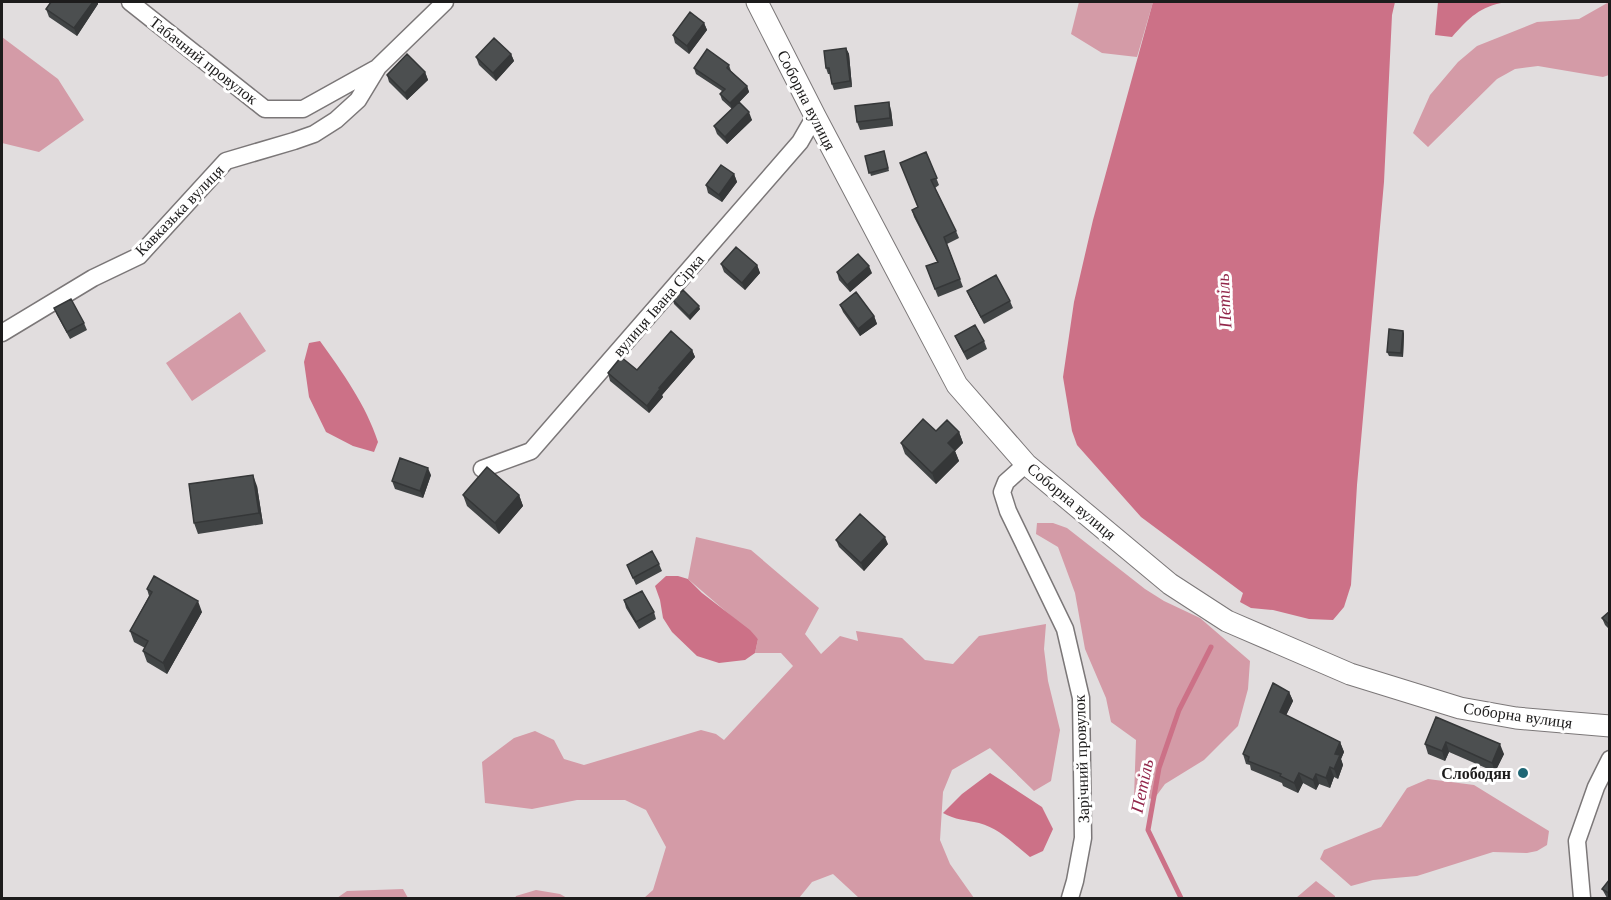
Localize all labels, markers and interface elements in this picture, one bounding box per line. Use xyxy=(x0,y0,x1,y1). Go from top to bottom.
street label: Табачний провулок xyxy=(146,11,262,109)
street label: Соборна вулиця xyxy=(773,47,841,154)
street label: Кавказька вулиця xyxy=(130,160,228,260)
street label: вулиця Івана Сірка xyxy=(608,250,708,360)
water label: Петіль xyxy=(1212,273,1236,330)
street label: Соборна вулиця xyxy=(1023,458,1121,544)
street label: Зарічний провулок xyxy=(1069,694,1093,824)
street label: Соборна вулиця xyxy=(1462,697,1574,733)
water label: Петіль xyxy=(1125,757,1158,816)
place label: Слободян xyxy=(1441,763,1511,783)
marker: Слободян xyxy=(1516,766,1530,780)

